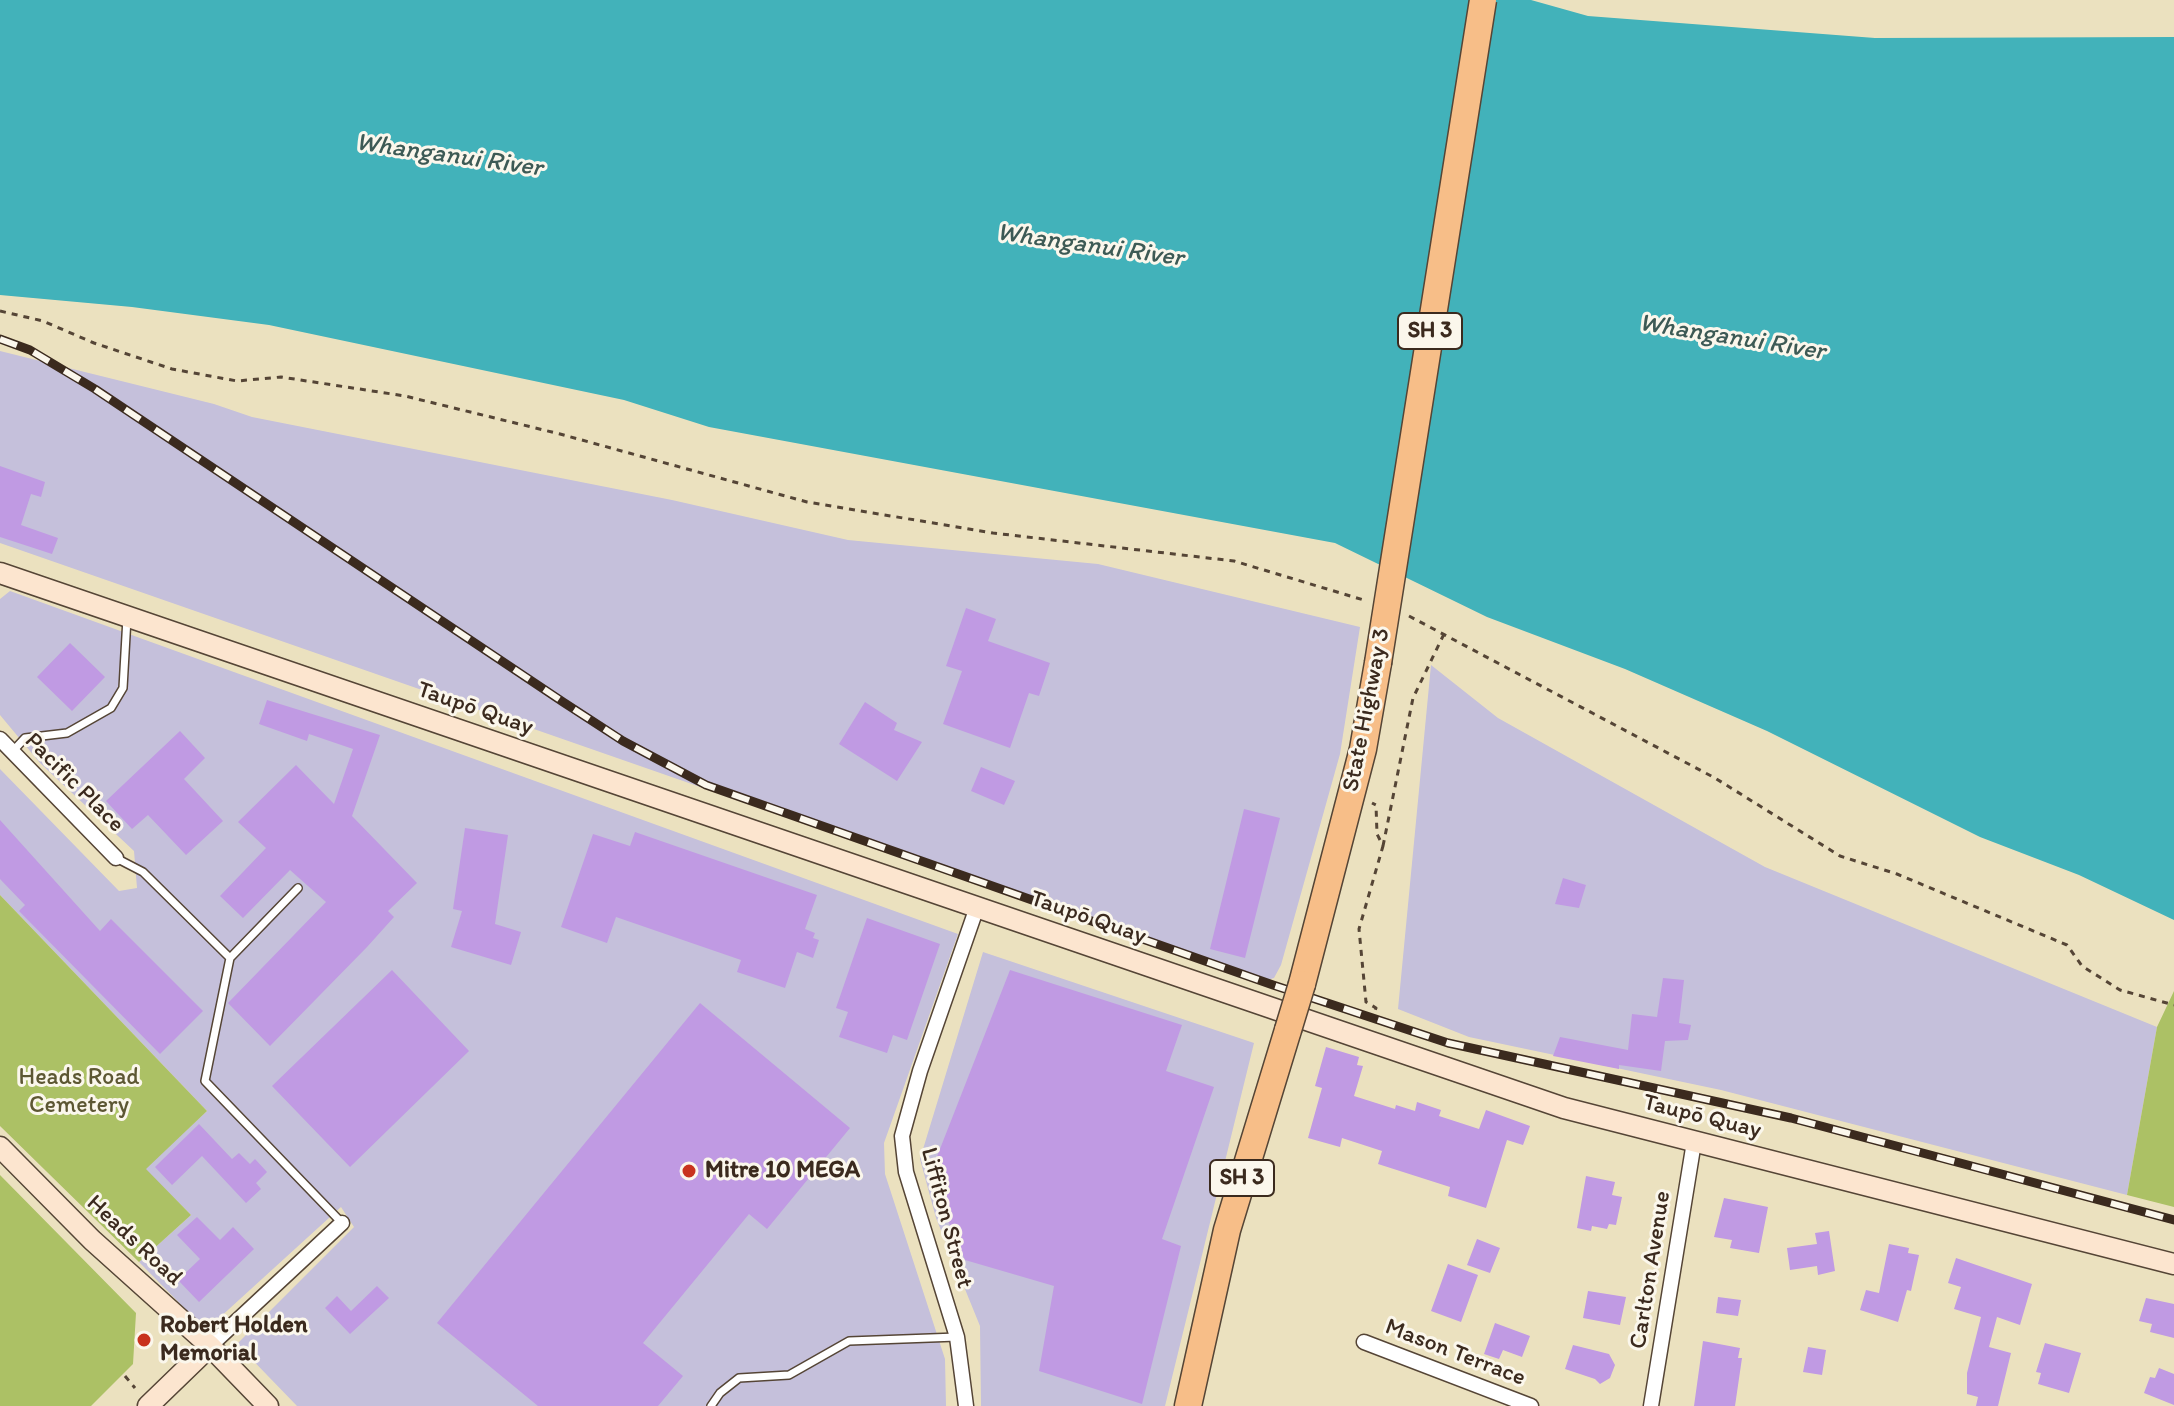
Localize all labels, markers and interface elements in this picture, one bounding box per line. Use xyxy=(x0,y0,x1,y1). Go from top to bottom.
water label: Whanganui River xyxy=(354,127,544,185)
water label: Whanganui River xyxy=(995,217,1185,275)
water label: Whanganui River xyxy=(1637,308,1827,368)
road number: SH 3 xyxy=(1398,313,1462,349)
street label: State Highway 3 xyxy=(1337,626,1397,794)
street label: Taupō Quay xyxy=(413,676,537,742)
street label: Pacific Place xyxy=(18,727,130,839)
street label: Taupō Quay xyxy=(1026,885,1150,951)
park label: Heads Road Cemetery xyxy=(19,1064,139,1120)
street label: Taupō Quay xyxy=(1640,1088,1764,1146)
street label: Liffiton Street xyxy=(913,1144,979,1292)
place label: Mitre 10 MEGA xyxy=(705,1157,860,1185)
road number: SH 3 xyxy=(1210,1160,1274,1196)
marker: Mitre 10 MEGA xyxy=(680,1162,698,1180)
street label: Heads Road xyxy=(80,1189,188,1293)
street label: Carlton Avenue xyxy=(1624,1189,1678,1351)
place label: Robert Holden Memorial xyxy=(160,1312,308,1368)
street label: Mason Terrace xyxy=(1381,1313,1529,1393)
marker: Robert Holden Memorial xyxy=(135,1331,153,1349)

